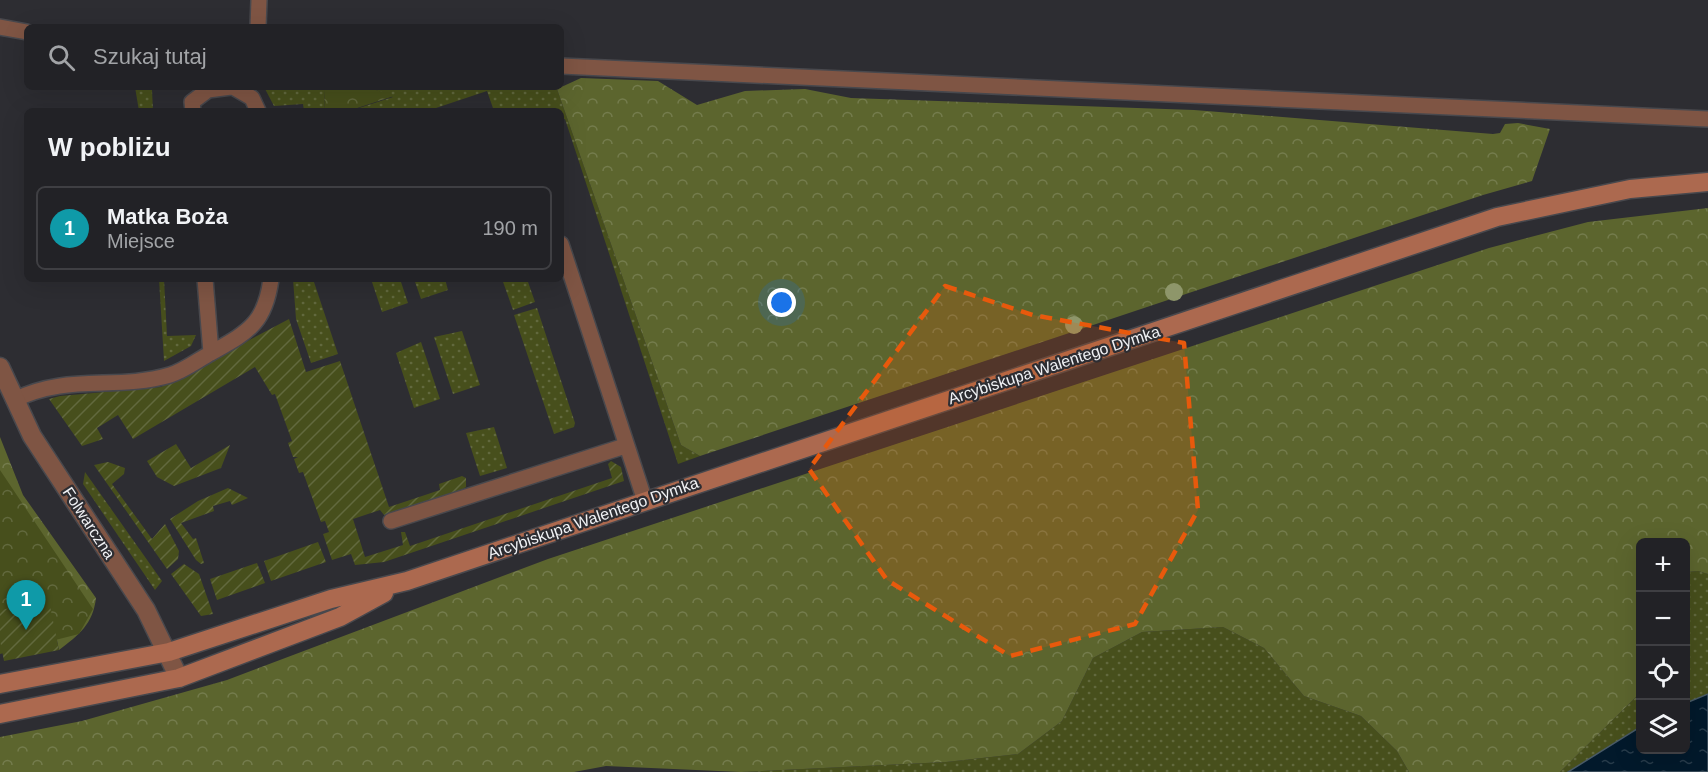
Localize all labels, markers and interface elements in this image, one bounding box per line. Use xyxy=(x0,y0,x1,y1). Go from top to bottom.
search box xyxy=(24,24,564,90)
icon: search xyxy=(45,41,78,74)
text: Szukaj tutaj xyxy=(93,44,207,69)
text: W pobliżu xyxy=(48,132,171,162)
text: Matka Boża xyxy=(107,204,228,229)
text: 1 xyxy=(64,217,75,239)
text: 190 m xyxy=(482,217,538,239)
text: Miejsce xyxy=(107,230,175,252)
your location xyxy=(767,288,796,317)
street label: Arcybiskupa Walentego Dymka xyxy=(946,323,1162,407)
street label: Arcybiskupa Walentego Dymka xyxy=(485,474,701,562)
street label: Folwarczna xyxy=(60,484,118,562)
map controls xyxy=(1636,538,1690,754)
button: + xyxy=(1636,538,1690,592)
pin: 1 xyxy=(6,580,46,630)
button: − xyxy=(1636,592,1690,646)
button: locate xyxy=(1636,646,1690,700)
button: layers xyxy=(1636,700,1690,754)

